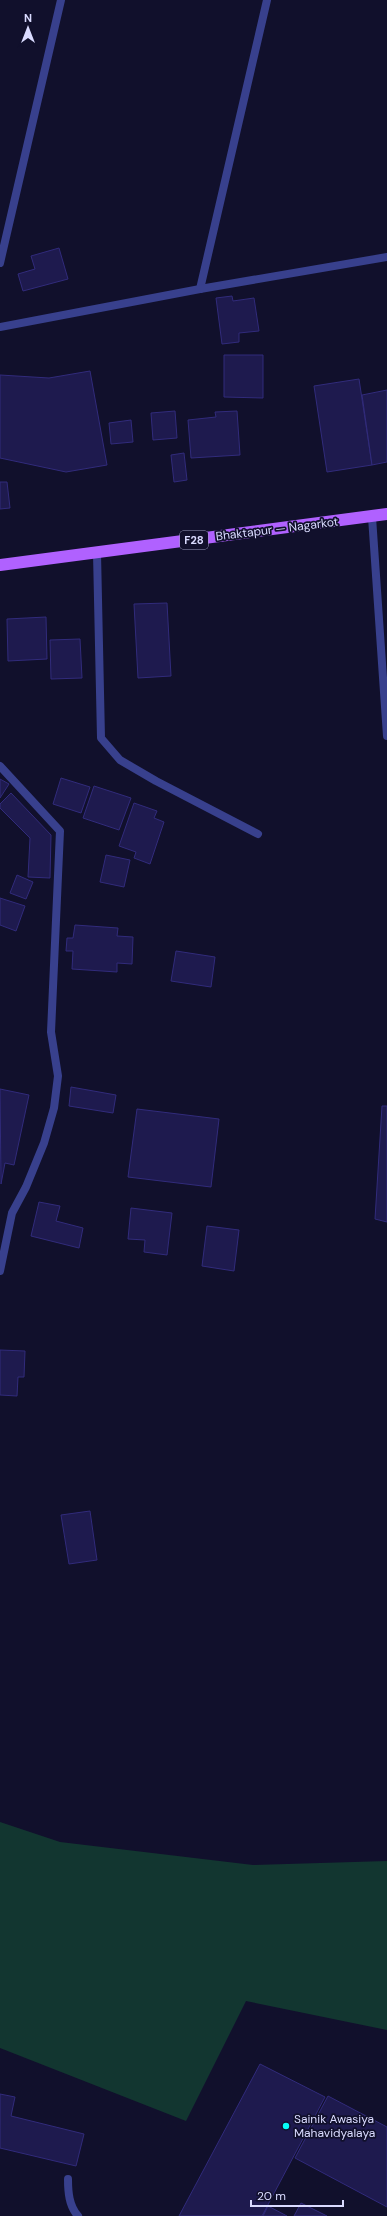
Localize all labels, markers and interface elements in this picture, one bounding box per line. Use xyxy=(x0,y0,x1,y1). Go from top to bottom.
north arrow xyxy=(8,8,48,48)
text: N xyxy=(24,11,32,25)
street label: Bhaktapur — Nagarkot xyxy=(215,514,339,544)
road number: F28 xyxy=(180,531,208,549)
place label: Sainik Awasiya Mahavidyalaya xyxy=(294,2111,375,2141)
marker: Sainik Awasiya Mahavidyalaya xyxy=(281,2121,291,2131)
scale bar xyxy=(251,2182,343,2208)
text: 20 m xyxy=(257,2188,286,2204)

